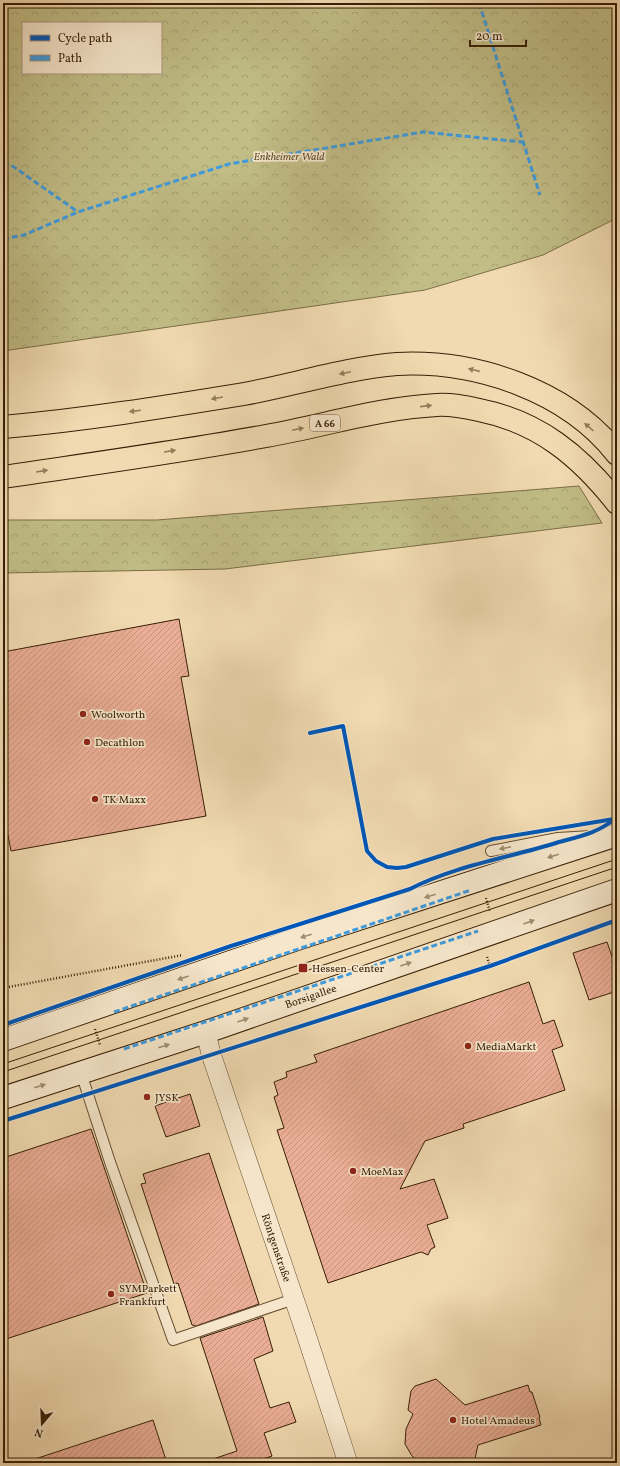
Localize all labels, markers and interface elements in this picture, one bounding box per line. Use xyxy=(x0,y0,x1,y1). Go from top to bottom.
legend xyxy=(22,22,162,74)
scale bar xyxy=(470,22,526,48)
text: 20 m xyxy=(476,29,503,45)
text: Cycle path xyxy=(58,31,113,47)
text: Path xyxy=(58,51,82,67)
park label: Enkheimer Wald xyxy=(253,150,325,165)
one-way arrow xyxy=(467,367,480,373)
one-way arrow xyxy=(339,371,351,377)
one-way arrow xyxy=(211,396,223,402)
one-way arrow xyxy=(420,403,432,409)
one-way arrow xyxy=(129,408,141,414)
road number: A 66 xyxy=(310,415,340,431)
one-way arrow xyxy=(584,422,594,431)
one-way arrow xyxy=(292,426,304,432)
one-way arrow xyxy=(164,448,176,454)
one-way arrow xyxy=(35,468,48,474)
place label: Woolworth xyxy=(91,708,146,723)
marker: Woolworth xyxy=(78,709,88,719)
place label: Decathlon xyxy=(95,736,145,751)
marker: Decathlon xyxy=(82,737,92,747)
place label: TK Maxx xyxy=(103,793,146,808)
marker: TK Maxx xyxy=(90,794,100,804)
one-way arrow xyxy=(499,845,511,851)
one-way arrow xyxy=(547,853,559,859)
one-way arrow xyxy=(423,893,435,899)
one-way arrow xyxy=(523,919,535,925)
one-way arrow xyxy=(300,934,312,940)
one-way arrow xyxy=(400,961,412,967)
marker: Hessen-Center xyxy=(297,962,309,974)
place label: Hessen-Center xyxy=(312,962,384,977)
one-way arrow xyxy=(177,976,189,982)
street label: Borsigallee xyxy=(283,981,339,1013)
one-way arrow xyxy=(237,1016,249,1022)
place label: MediaMarkt xyxy=(476,1040,537,1055)
marker: MediaMarkt xyxy=(463,1041,473,1051)
one-way arrow xyxy=(158,1043,170,1049)
one-way arrow xyxy=(34,1083,46,1089)
place label: JYSK xyxy=(155,1091,179,1106)
marker: JYSK xyxy=(142,1092,152,1102)
place label: MoeMax xyxy=(361,1165,404,1180)
marker: MoeMax xyxy=(348,1166,358,1176)
street label: Röntgenstraße xyxy=(257,1212,294,1284)
place label: SYMParkett Frankfurt xyxy=(119,1282,177,1310)
marker: SYMParkett Frankfurt xyxy=(106,1289,116,1299)
north arrow xyxy=(22,1404,62,1444)
place label: Hotel Amadeus xyxy=(461,1414,535,1429)
marker: Hotel Amadeus xyxy=(448,1415,458,1425)
text: N xyxy=(33,1424,45,1440)

